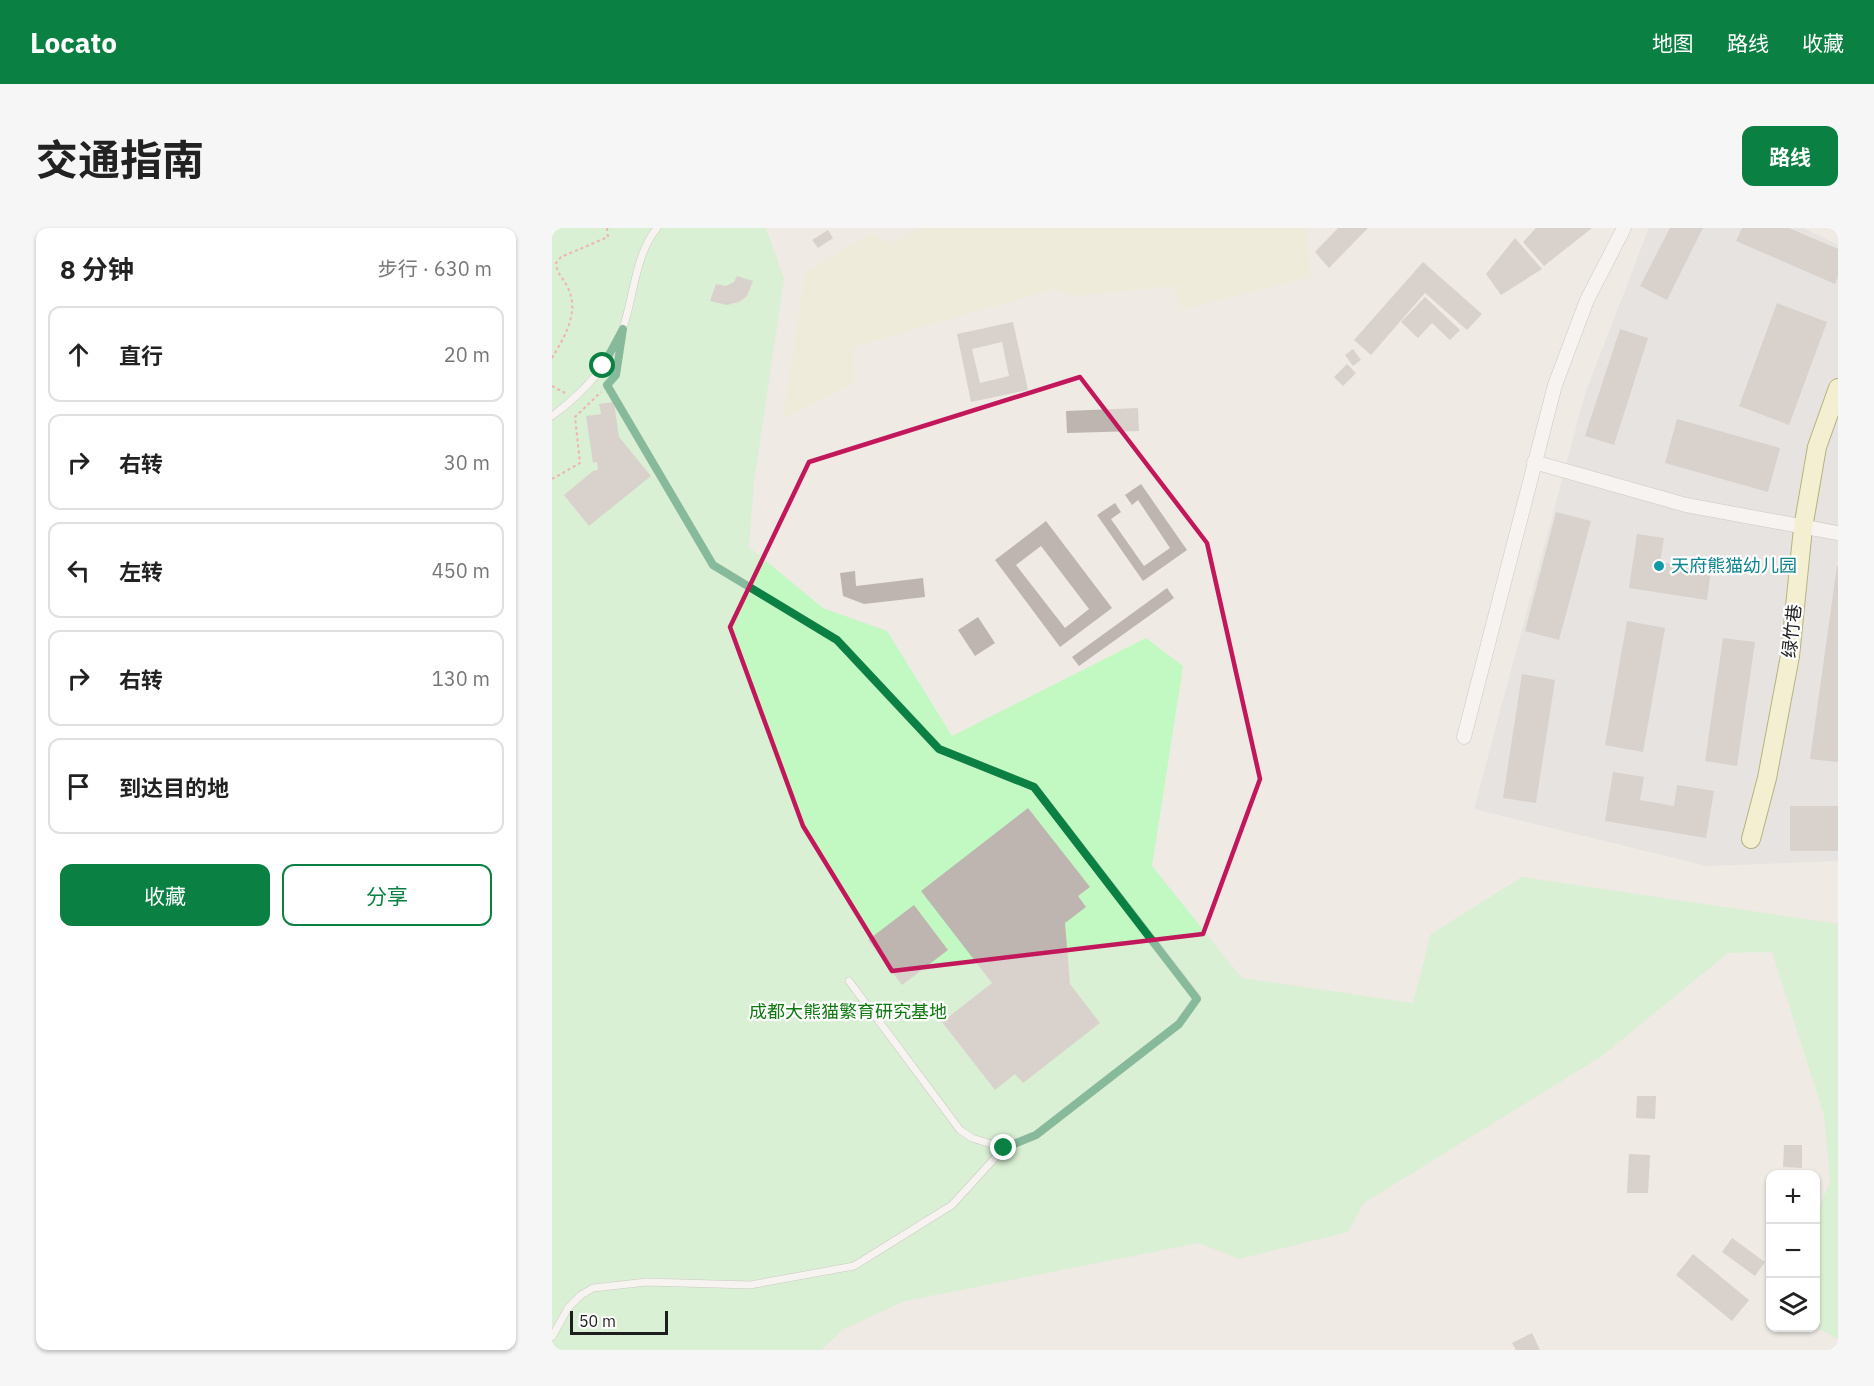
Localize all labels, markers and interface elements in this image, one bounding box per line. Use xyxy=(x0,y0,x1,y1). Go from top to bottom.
text: Locato xyxy=(30,24,117,61)
text: 地图 xyxy=(1652,29,1694,57)
text: 路线 xyxy=(1727,29,1769,57)
text: 收藏 xyxy=(1802,29,1844,57)
button: 路线 xyxy=(1742,126,1838,186)
text: 交通指南 xyxy=(36,132,204,187)
text: 8 分钟 xyxy=(60,252,134,286)
text: 步行 · 630 m xyxy=(378,255,492,282)
icon: ahead xyxy=(62,338,95,371)
text: 直行 xyxy=(119,341,163,370)
text: 20 m xyxy=(444,341,490,368)
route start xyxy=(589,352,615,378)
icon: right xyxy=(62,446,95,479)
text: 右转 xyxy=(119,449,163,478)
text: 30 m xyxy=(444,449,490,476)
icon: left xyxy=(62,554,95,587)
place label: 天府熊猫幼儿园 xyxy=(1671,554,1797,577)
text: 左转 xyxy=(119,557,163,586)
text: 450 m xyxy=(432,557,490,584)
marker: 天府熊猫幼儿园 xyxy=(1652,559,1666,573)
street label: 绿竹巷 xyxy=(1777,603,1806,659)
icon: right xyxy=(62,662,95,695)
text: 右转 xyxy=(119,665,163,694)
text: 130 m xyxy=(432,665,490,692)
icon: arrive xyxy=(62,770,95,803)
text: 到达目的地 xyxy=(119,773,229,802)
button: 收藏 xyxy=(60,864,270,926)
button: 分享 xyxy=(282,864,492,926)
park label: 成都大熊猫繁育研究基地 xyxy=(749,1000,947,1023)
route end xyxy=(990,1134,1016,1160)
map controls xyxy=(1766,1170,1820,1332)
button: + xyxy=(1766,1170,1820,1224)
button: − xyxy=(1766,1224,1820,1278)
button: layers xyxy=(1766,1278,1820,1332)
scale bar xyxy=(570,1308,668,1336)
text: 50 m xyxy=(579,1311,616,1331)

